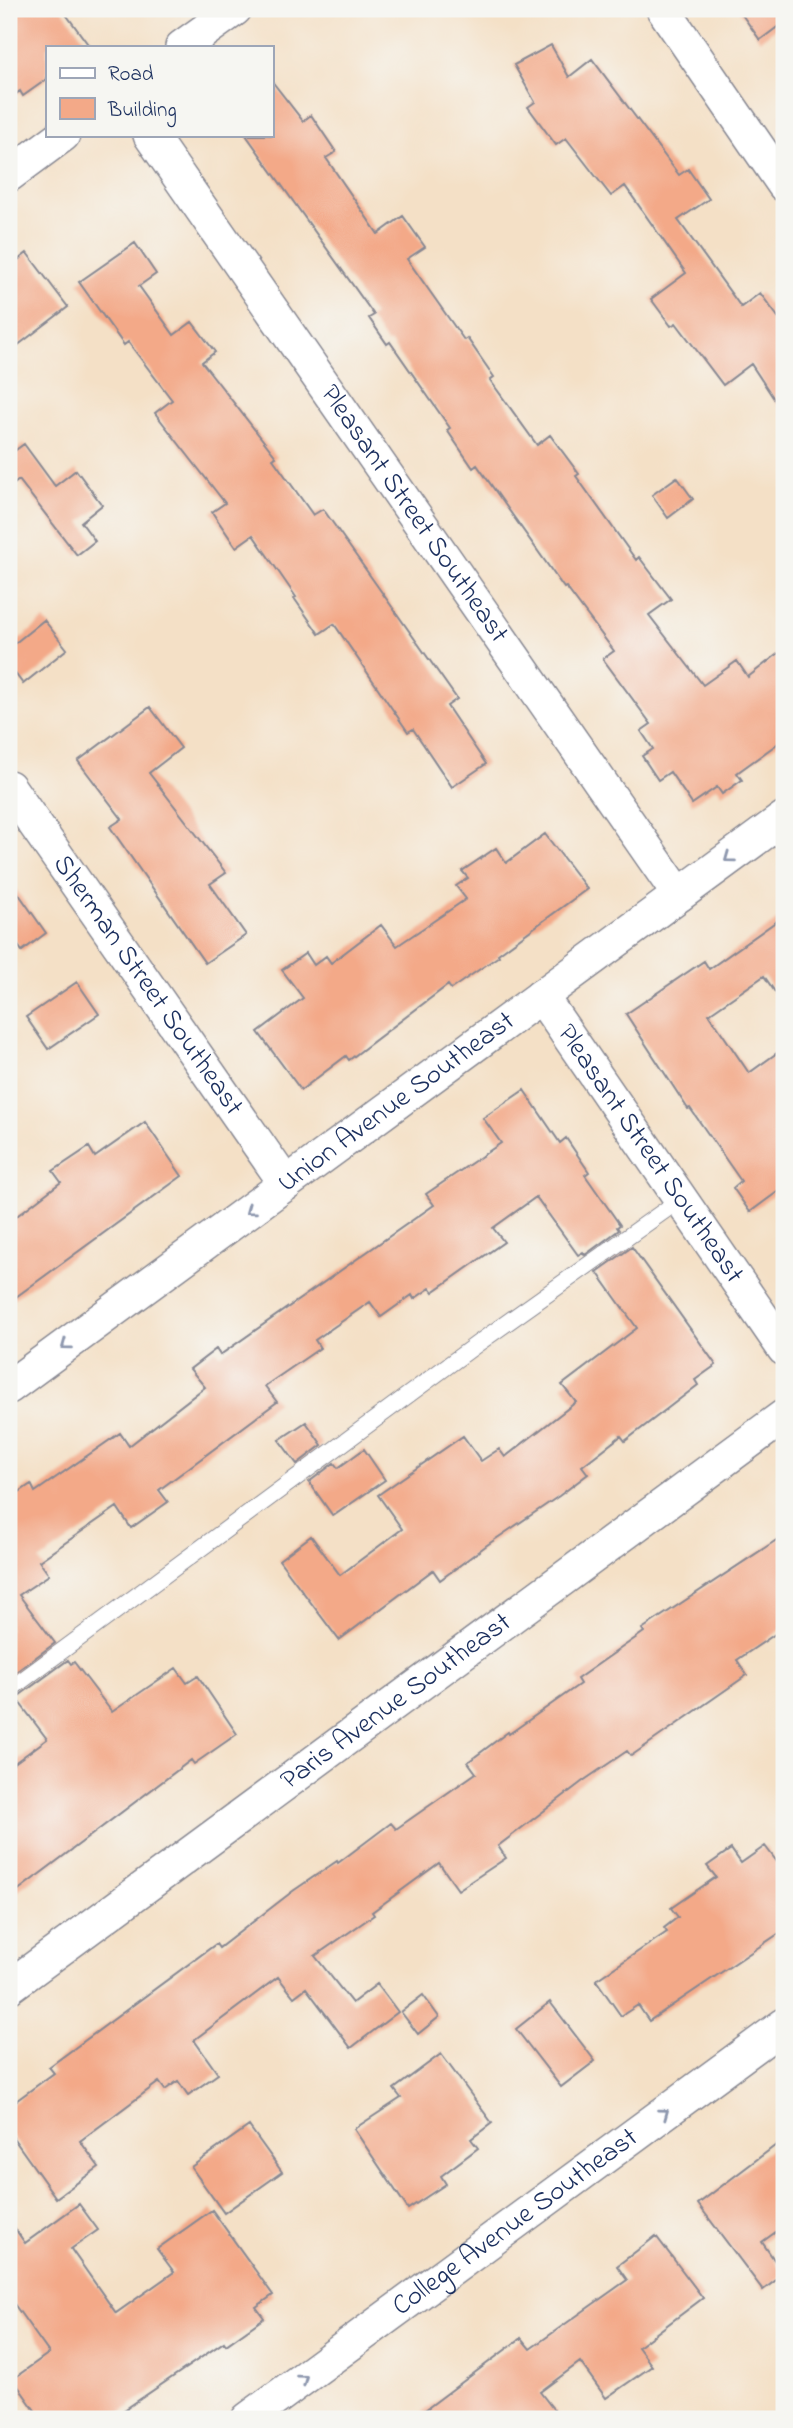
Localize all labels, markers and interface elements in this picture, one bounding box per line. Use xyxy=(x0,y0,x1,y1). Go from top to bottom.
legend xyxy=(46,46,273,136)
text: Road xyxy=(108,60,154,90)
text: Building xyxy=(107,96,177,128)
street label: Pleasant Street Southeast xyxy=(309,377,518,652)
street label: Sherman Street Southeast xyxy=(42,846,253,1124)
one-way arrow xyxy=(724,850,737,862)
street label: Union Avenue Southeast xyxy=(270,1001,524,1203)
street label: Pleasant Street Southeast xyxy=(546,1016,754,1292)
one-way arrow xyxy=(245,1202,258,1215)
one-way arrow xyxy=(61,1337,74,1349)
street label: Paris Avenue Southeast xyxy=(272,1603,520,1801)
one-way arrow xyxy=(656,2109,669,2122)
street label: College Avenue Southeast xyxy=(384,2118,647,2327)
one-way arrow xyxy=(295,2375,308,2387)

